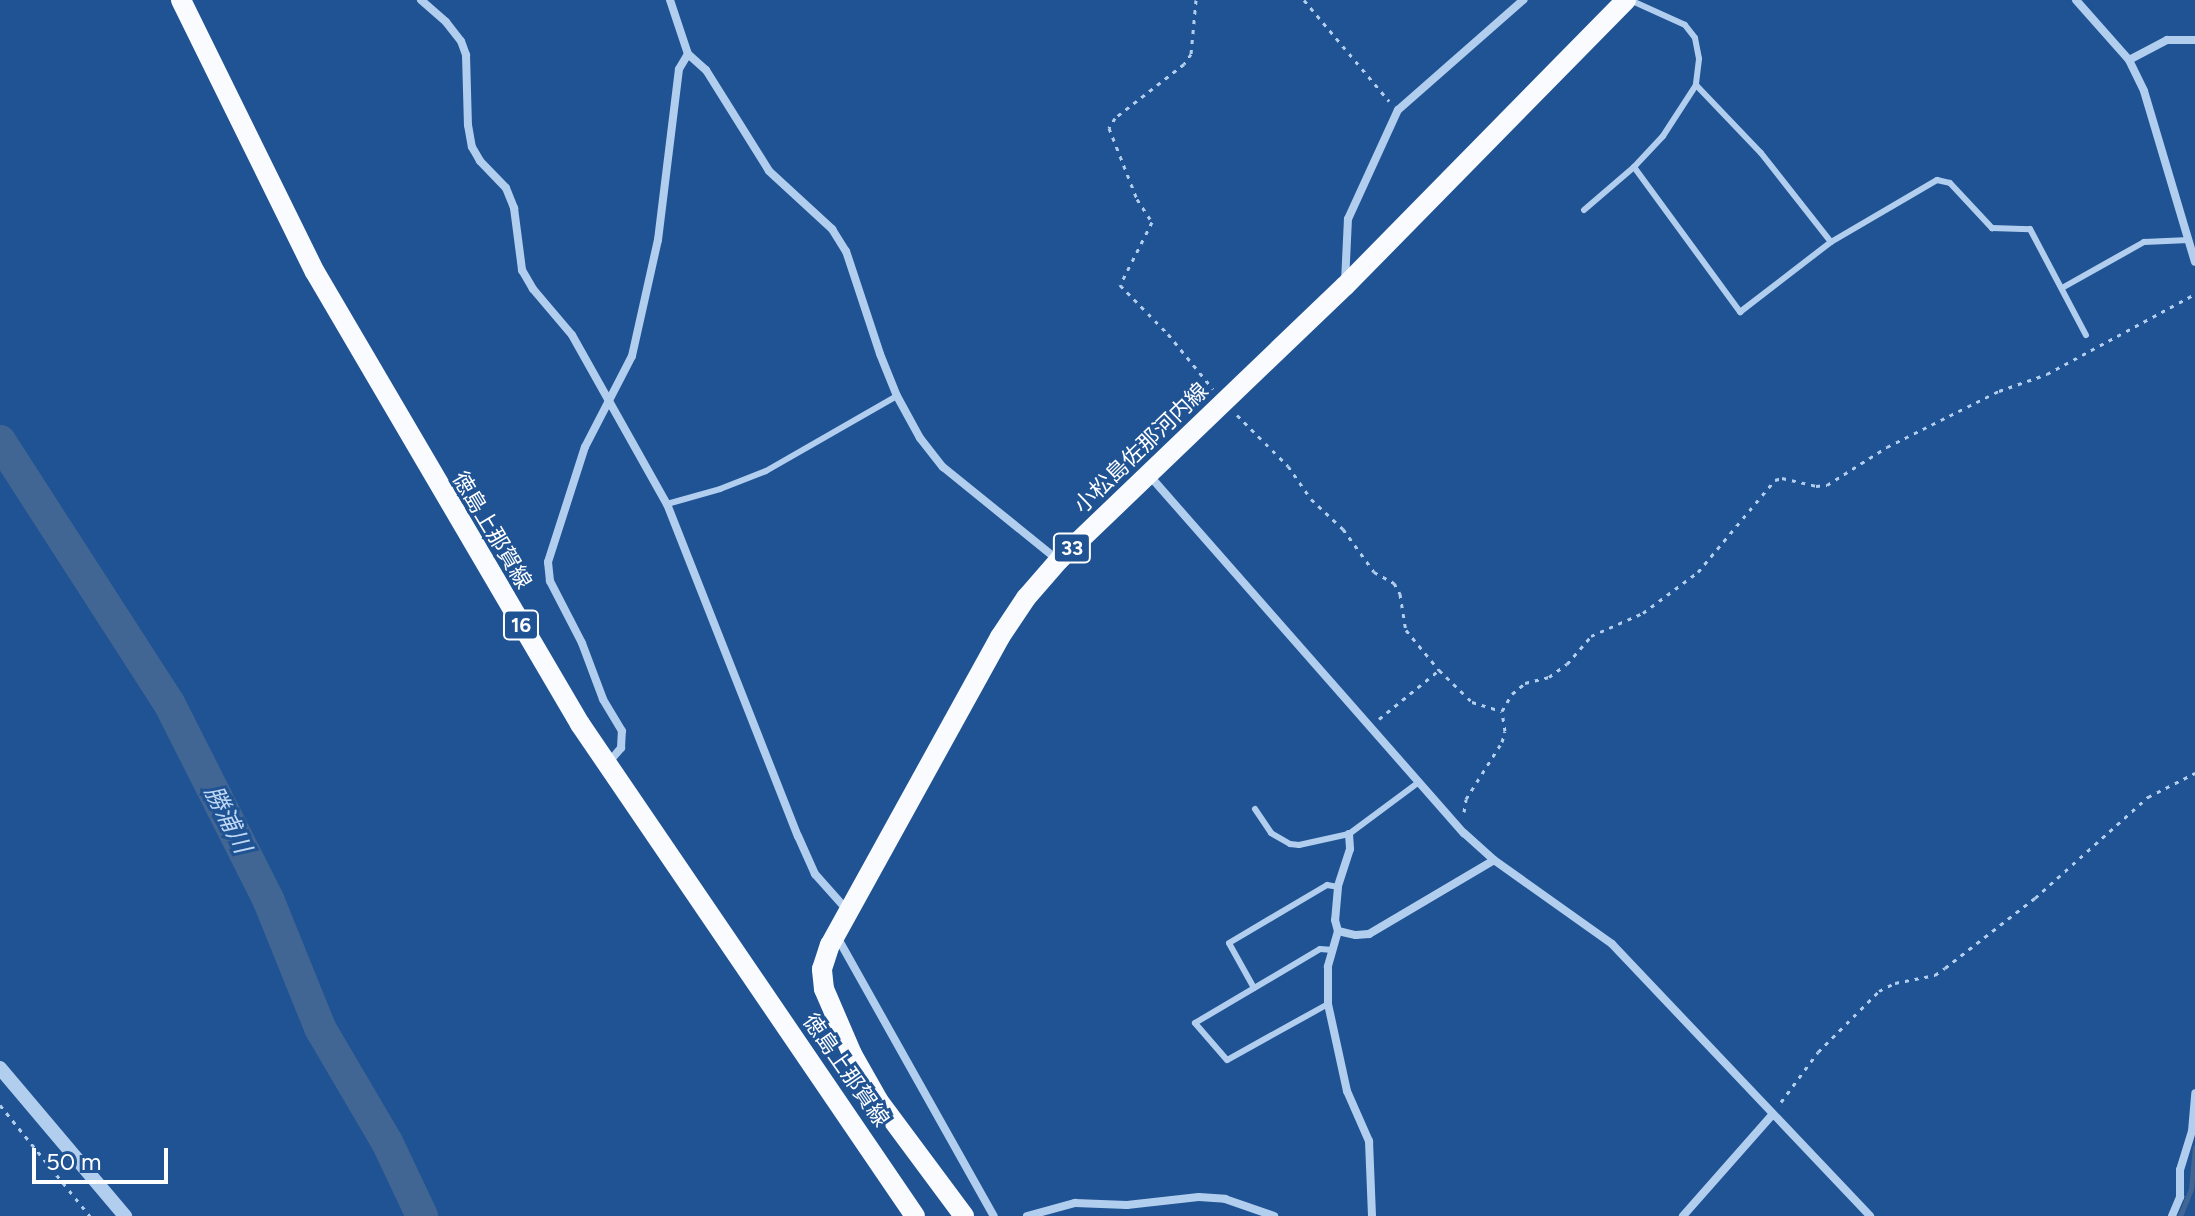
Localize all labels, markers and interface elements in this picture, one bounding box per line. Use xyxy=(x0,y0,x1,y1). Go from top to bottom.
street label: 小松島佐那河内線 xyxy=(1069,377,1213,519)
street label: 徳島上那賀線 xyxy=(447,467,537,593)
road number: 33 xyxy=(1052,532,1092,564)
road number: 16 xyxy=(501,609,541,641)
water label: 勝浦川 xyxy=(199,780,257,858)
street label: 徳島上那賀線 xyxy=(797,1008,895,1132)
scale bar xyxy=(36,1132,172,1182)
text: 50 m xyxy=(46,1147,102,1176)

